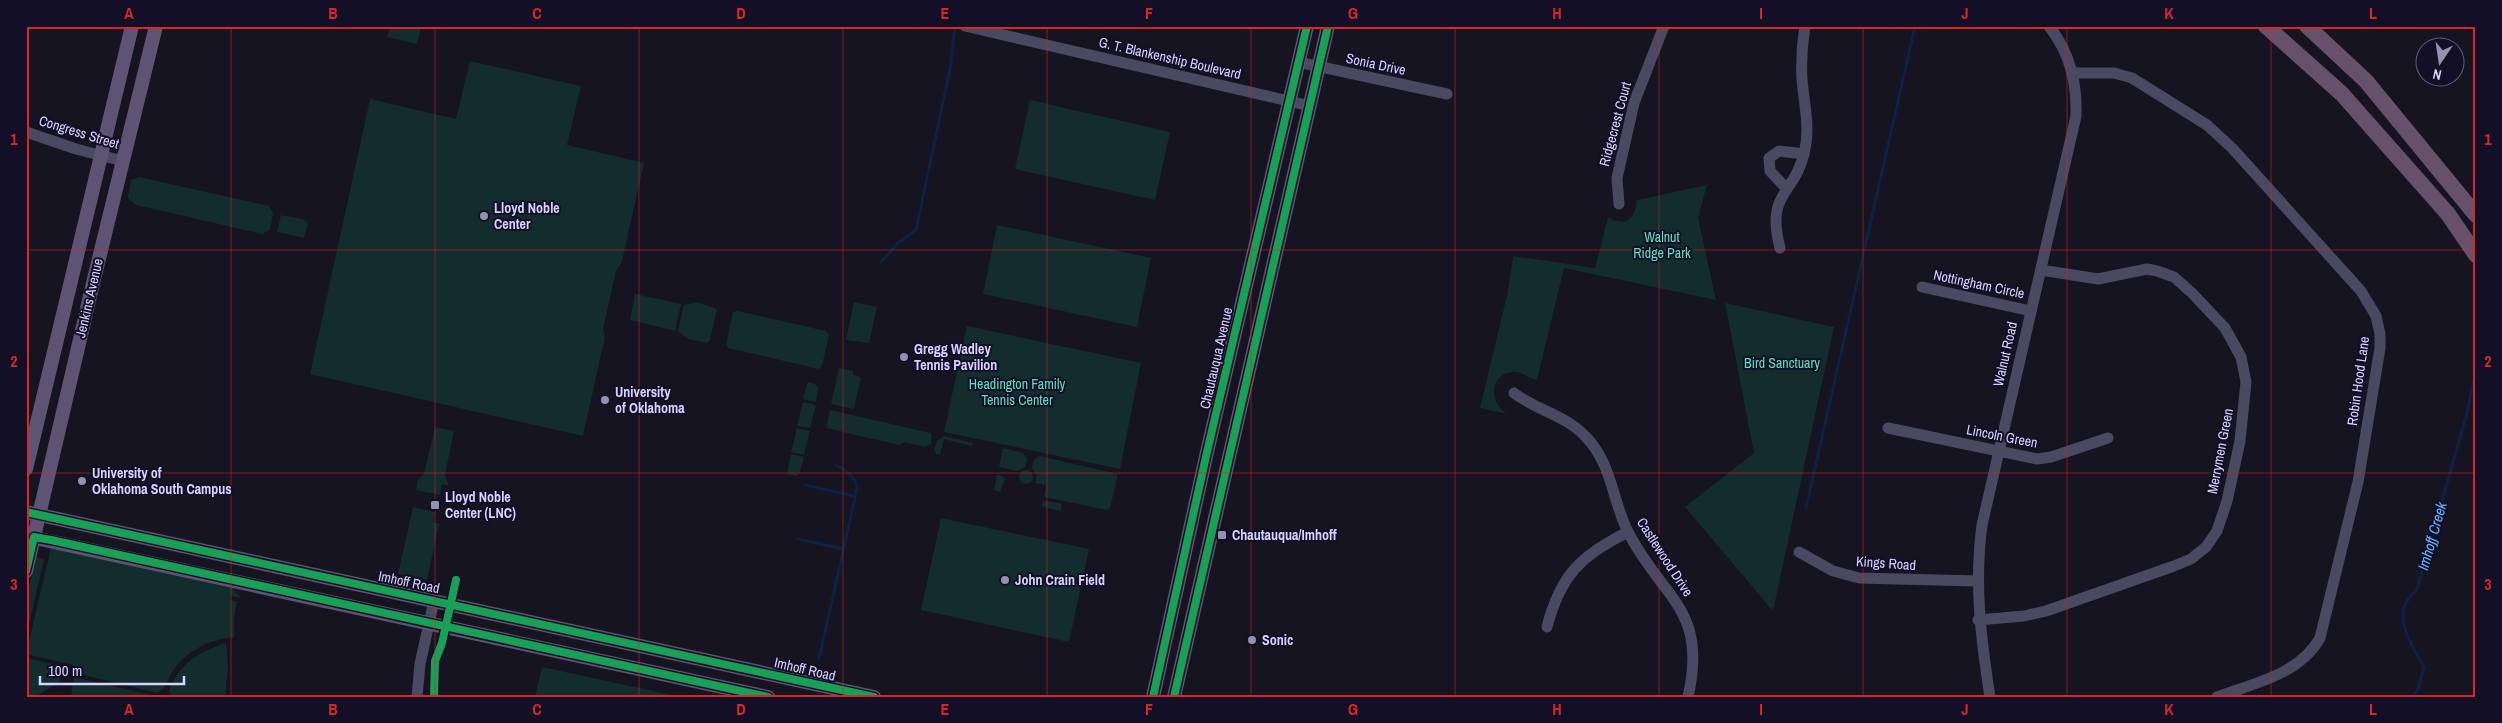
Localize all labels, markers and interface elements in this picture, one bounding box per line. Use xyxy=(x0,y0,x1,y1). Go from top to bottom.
text: A xyxy=(124,2,134,24)
text: B xyxy=(328,2,338,24)
text: C xyxy=(532,2,542,24)
text: D xyxy=(736,2,746,24)
text: E xyxy=(941,2,950,24)
text: F xyxy=(1145,2,1153,24)
text: G xyxy=(1348,2,1358,24)
text: H xyxy=(1552,2,1562,24)
text: I xyxy=(1759,2,1763,24)
text: J xyxy=(1961,2,1969,24)
text: K xyxy=(2164,2,2174,24)
text: L xyxy=(2369,2,2377,24)
street label: G. T. Blankenship Boulevard xyxy=(1097,33,1243,83)
north arrow xyxy=(2414,38,2464,88)
street label: Sonia Drive xyxy=(1344,49,1408,79)
text: N xyxy=(2431,65,2443,84)
street label: Ridgecrest Court xyxy=(1595,80,1635,168)
street label: Congress Street xyxy=(37,111,121,153)
text: 1 xyxy=(10,128,18,150)
text: 1 xyxy=(2484,128,2492,150)
place label: Lloyd Noble Center xyxy=(494,199,560,233)
marker: Lloyd Noble Center xyxy=(478,210,490,222)
park label: Walnut Ridge Park xyxy=(1633,228,1691,262)
street label: Jenkins Avenue xyxy=(71,257,107,339)
street label: Nottingham Circle xyxy=(1932,266,2026,302)
street label: Chautauqua Avenue xyxy=(1196,305,1236,411)
street label: Walnut Road xyxy=(1989,320,2021,388)
street label: Robin Hood Lane xyxy=(2343,335,2373,427)
place label: Gregg Wadley Tennis Pavilion xyxy=(914,340,997,374)
text: 2 xyxy=(10,350,18,372)
text: 2 xyxy=(2484,350,2492,372)
marker: Gregg Wadley Tennis Pavilion xyxy=(898,351,910,363)
park label: Bird Sanctuary xyxy=(1744,354,1820,372)
park label: Headington Family Tennis Center xyxy=(969,375,1065,409)
place label: University of Oklahoma xyxy=(615,383,685,417)
marker: University of Oklahoma xyxy=(599,394,611,406)
street label: Merrymen Green xyxy=(2203,407,2237,495)
street label: Lincoln Green xyxy=(1965,420,2039,452)
place label: University of Oklahoma South Campus xyxy=(92,464,232,498)
marker: University of Oklahoma South Campus xyxy=(76,475,88,487)
place label: Lloyd Noble Center (LNC) xyxy=(445,488,516,522)
marker: Lloyd Noble Center (LNC) xyxy=(429,499,441,511)
water label: Imhoff Creek xyxy=(2412,499,2452,573)
street label: Castlewood Drive xyxy=(1633,514,1697,600)
place label: Chautauqua/Imhoff xyxy=(1232,526,1337,544)
marker: Chautauqua/Imhoff xyxy=(1216,529,1228,541)
street label: Kings Road xyxy=(1855,552,1917,574)
street label: Imhoff Road xyxy=(377,567,441,597)
place label: John Crain Field xyxy=(1015,571,1105,589)
text: 3 xyxy=(10,573,18,595)
text: 3 xyxy=(2484,573,2492,595)
marker: John Crain Field xyxy=(999,574,1011,586)
place label: Sonic xyxy=(1262,631,1293,649)
marker: Sonic xyxy=(1246,634,1258,646)
scale bar xyxy=(40,653,184,685)
street label: Imhoff Road xyxy=(773,653,837,685)
text: 100 m xyxy=(48,660,82,681)
text: A xyxy=(124,698,134,720)
text: B xyxy=(328,698,338,720)
text: C xyxy=(532,698,542,720)
text: D xyxy=(736,698,746,720)
text: E xyxy=(941,698,950,720)
text: F xyxy=(1145,698,1153,720)
text: G xyxy=(1348,698,1358,720)
text: H xyxy=(1552,698,1562,720)
text: I xyxy=(1759,698,1763,720)
text: J xyxy=(1961,698,1969,720)
text: K xyxy=(2164,698,2174,720)
text: L xyxy=(2369,698,2377,720)

